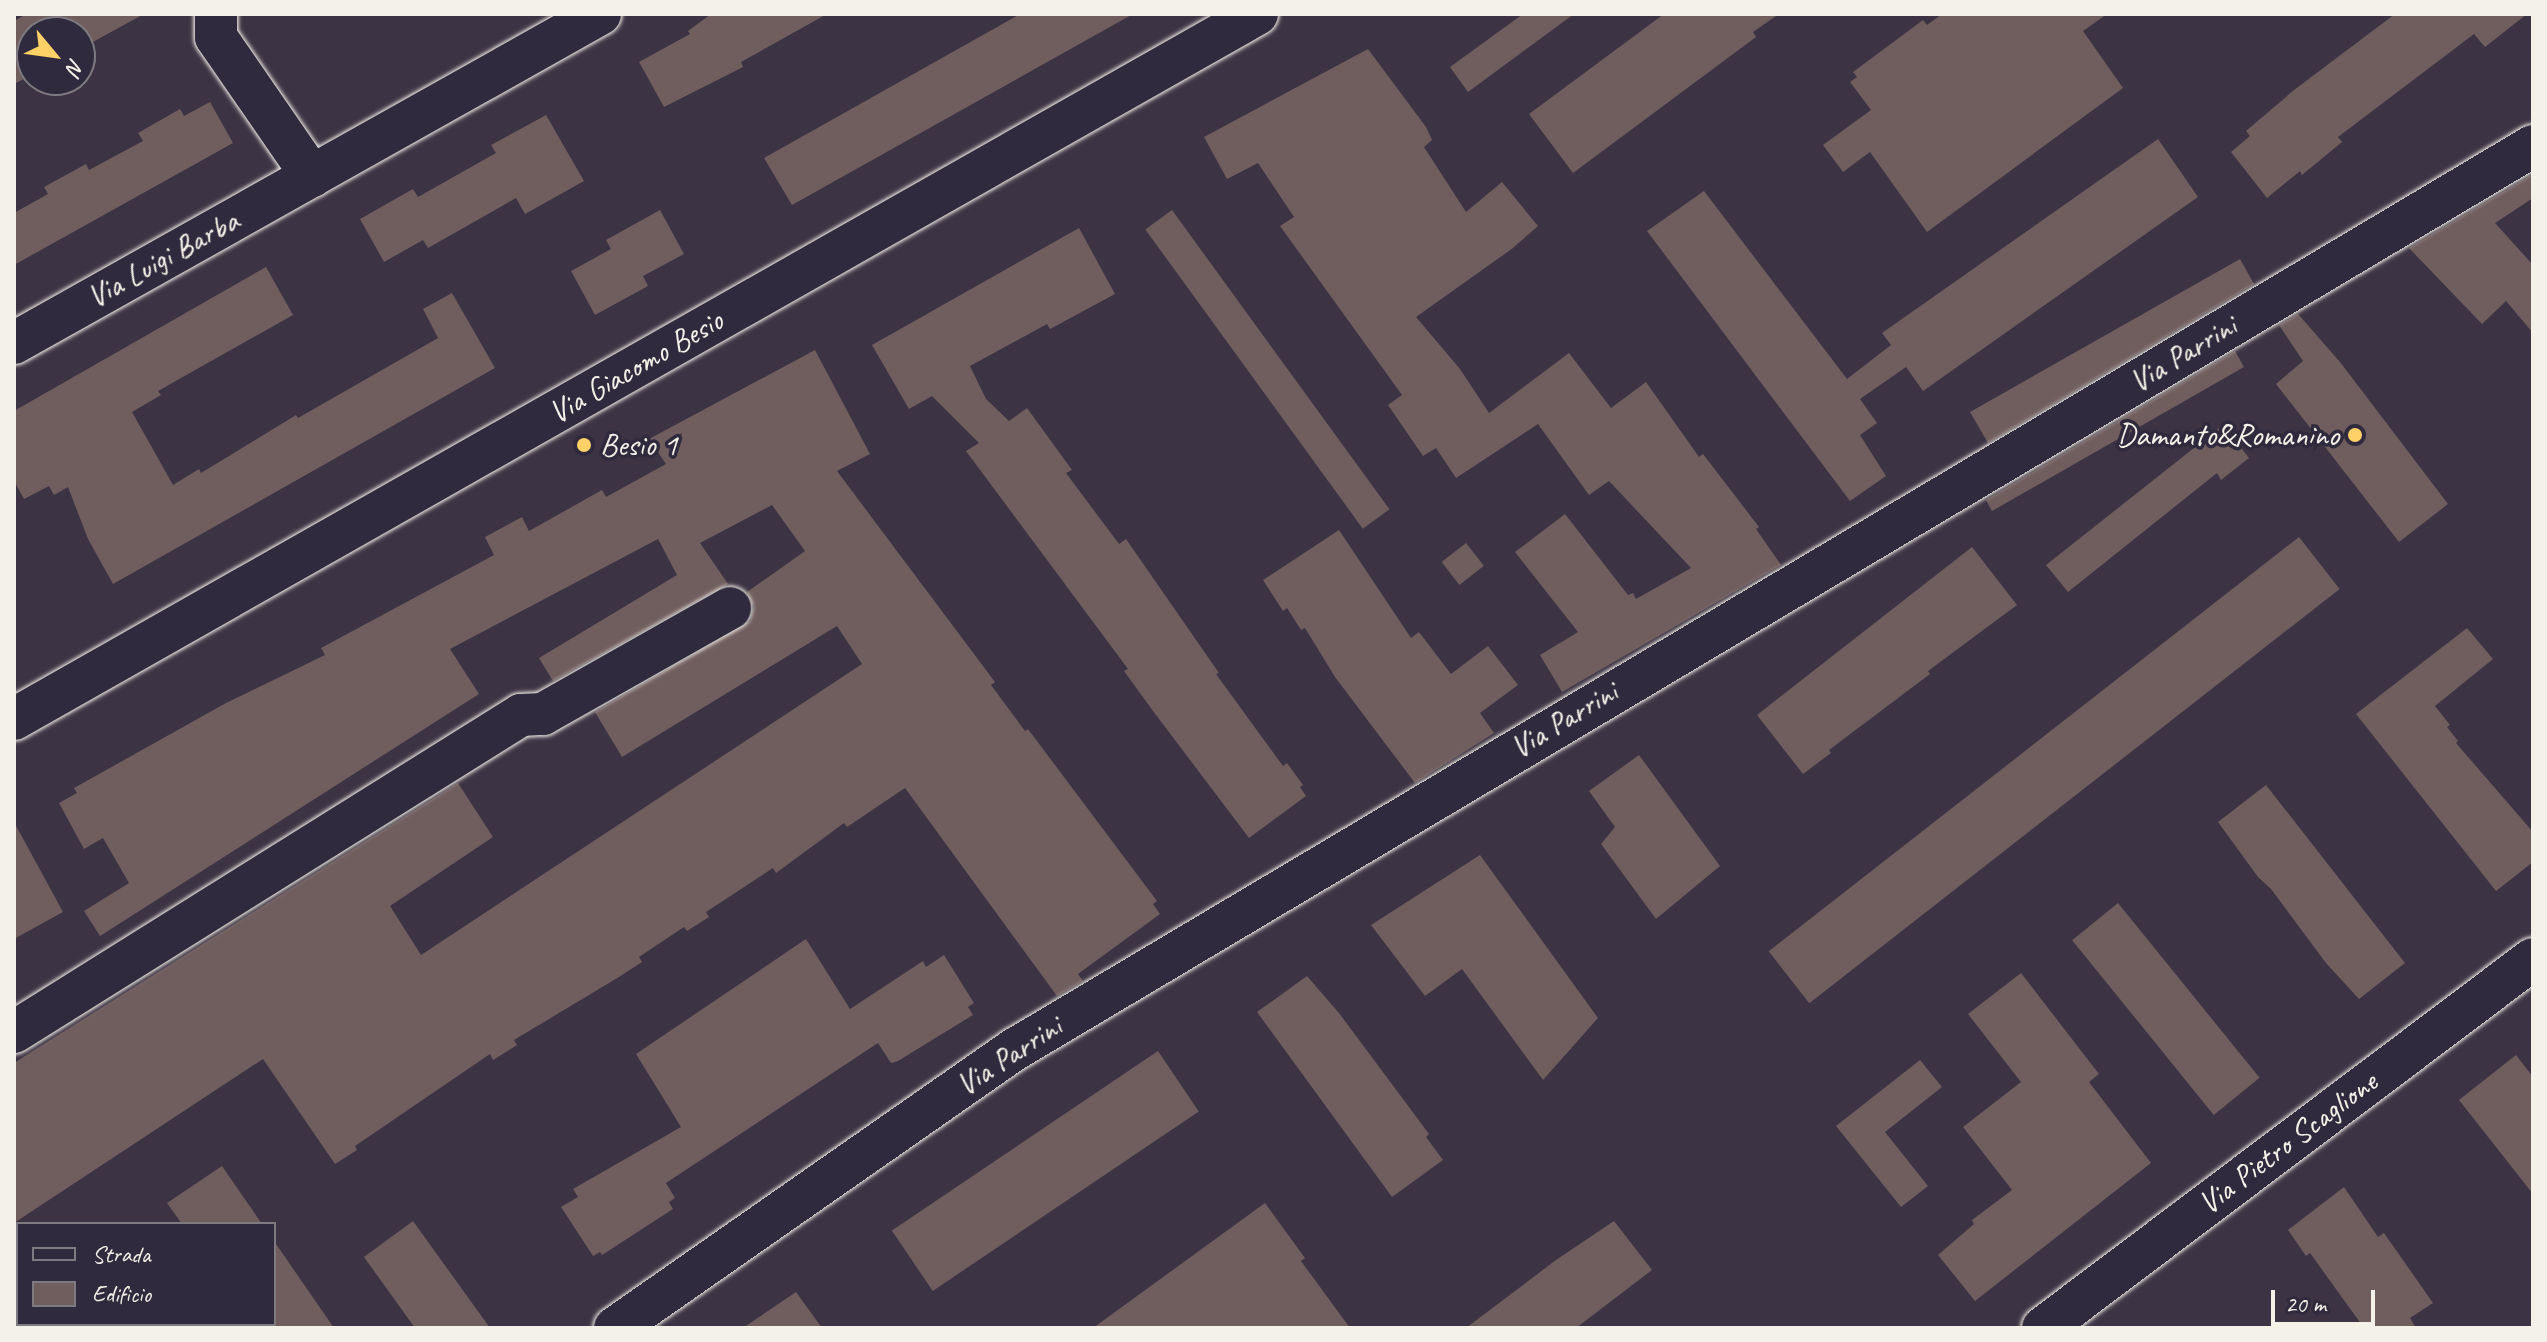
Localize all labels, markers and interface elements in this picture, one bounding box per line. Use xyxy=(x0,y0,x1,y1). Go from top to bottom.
north arrow xyxy=(16,16,96,96)
text: N xyxy=(60,54,91,79)
street label: Via Luigi Barba xyxy=(81,202,245,316)
street label: Via Giacomo Besio xyxy=(543,302,729,432)
street label: Via Parrini xyxy=(2122,307,2244,401)
place label: Damanto&Romanino xyxy=(2116,416,2339,454)
place label: Besio 1 xyxy=(600,426,677,464)
marker: Damanto&Romanino xyxy=(2346,426,2364,444)
marker: Besio 1 xyxy=(575,436,593,454)
street label: Via Parrini xyxy=(1503,673,1625,767)
street label: Via Parrini xyxy=(949,1007,1069,1105)
street label: Via Pietro Scaglione xyxy=(2191,1063,2385,1223)
legend xyxy=(16,1222,276,1326)
text: Strada xyxy=(92,1239,150,1269)
scale bar xyxy=(2275,1274,2379,1324)
text: Edificio xyxy=(92,1279,151,1309)
text: 20 m xyxy=(2285,1289,2326,1319)

